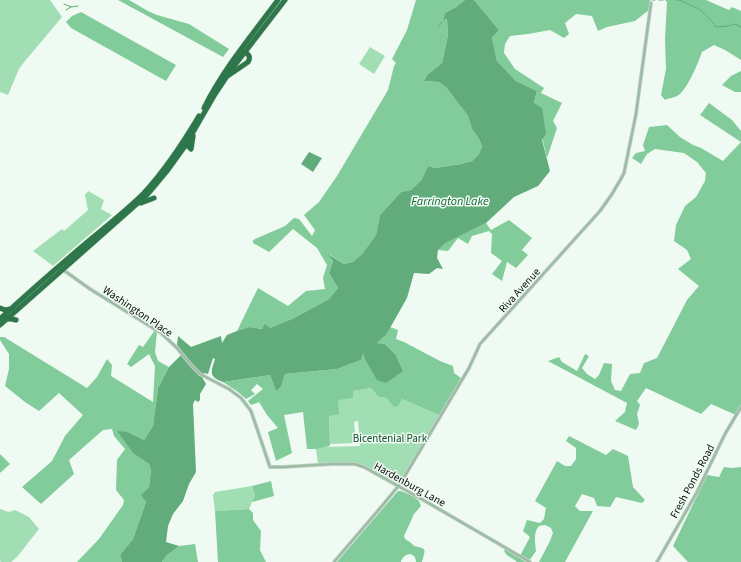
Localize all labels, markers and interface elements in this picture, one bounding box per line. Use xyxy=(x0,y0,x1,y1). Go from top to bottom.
water label: Farrington Lake xyxy=(411,193,489,210)
street label: Riva Avenue xyxy=(495,264,544,316)
street label: Washington Place xyxy=(100,282,176,341)
park label: Bicentenial Park xyxy=(353,431,428,446)
street label: Fresh Ponds Road xyxy=(667,442,718,521)
street label: Hardenburg Lane xyxy=(371,459,449,511)

